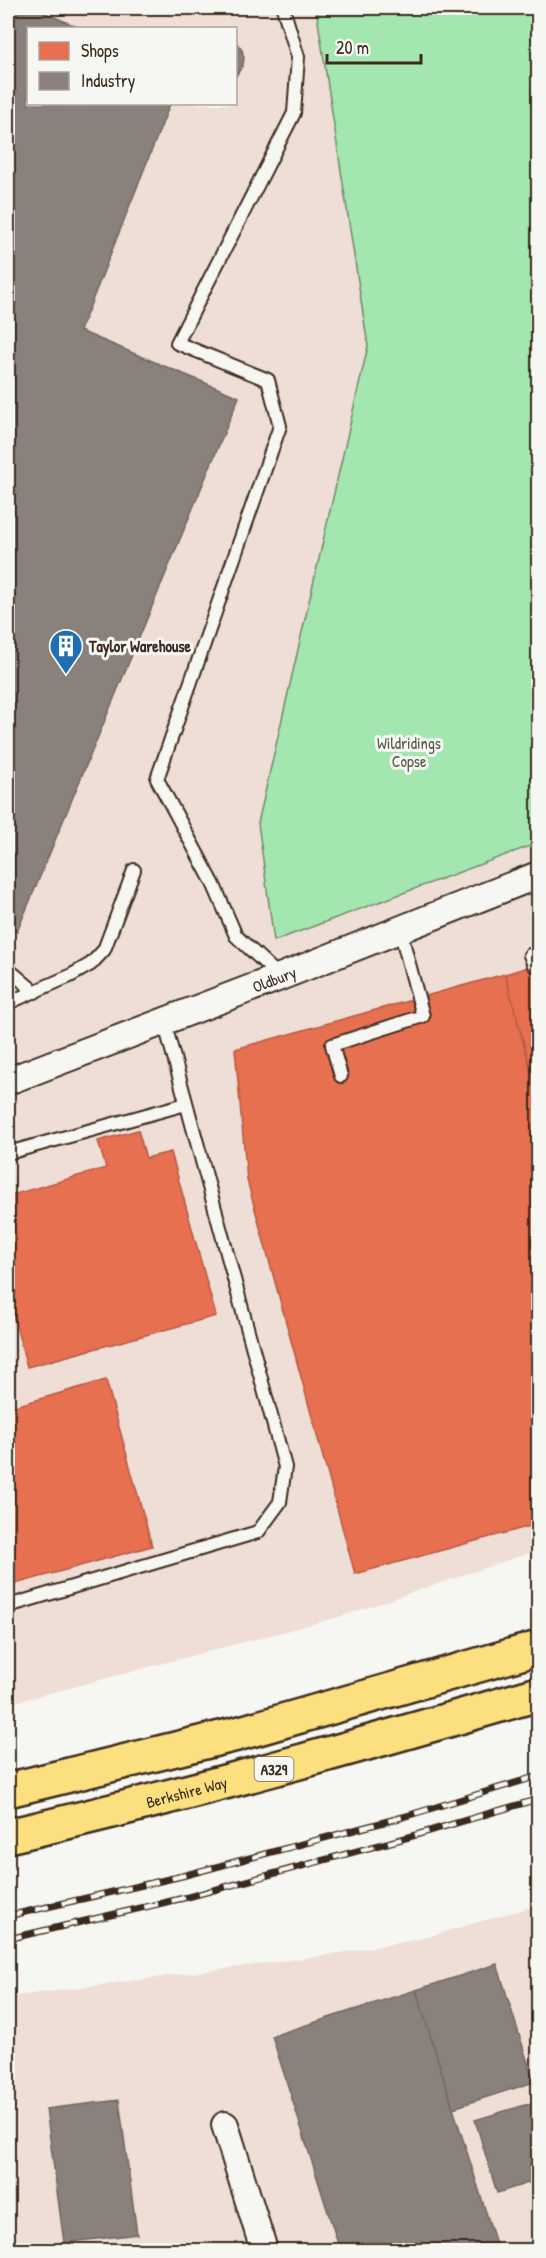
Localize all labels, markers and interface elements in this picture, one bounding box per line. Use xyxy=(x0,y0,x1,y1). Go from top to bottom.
legend xyxy=(27,27,237,105)
scale bar xyxy=(327,27,422,65)
text: 20 m xyxy=(336,35,369,60)
text: Shops xyxy=(81,38,119,63)
text: Industry xyxy=(81,68,136,93)
building icon: Taylor Warehouse xyxy=(48,628,84,675)
place label: Taylor Warehouse xyxy=(88,635,191,658)
park label: Wildridings Copse xyxy=(377,732,441,772)
street label: Oldbury xyxy=(249,961,300,998)
road number: A329 xyxy=(254,1757,294,1781)
street label: Berkshire Way xyxy=(144,1771,230,1813)

